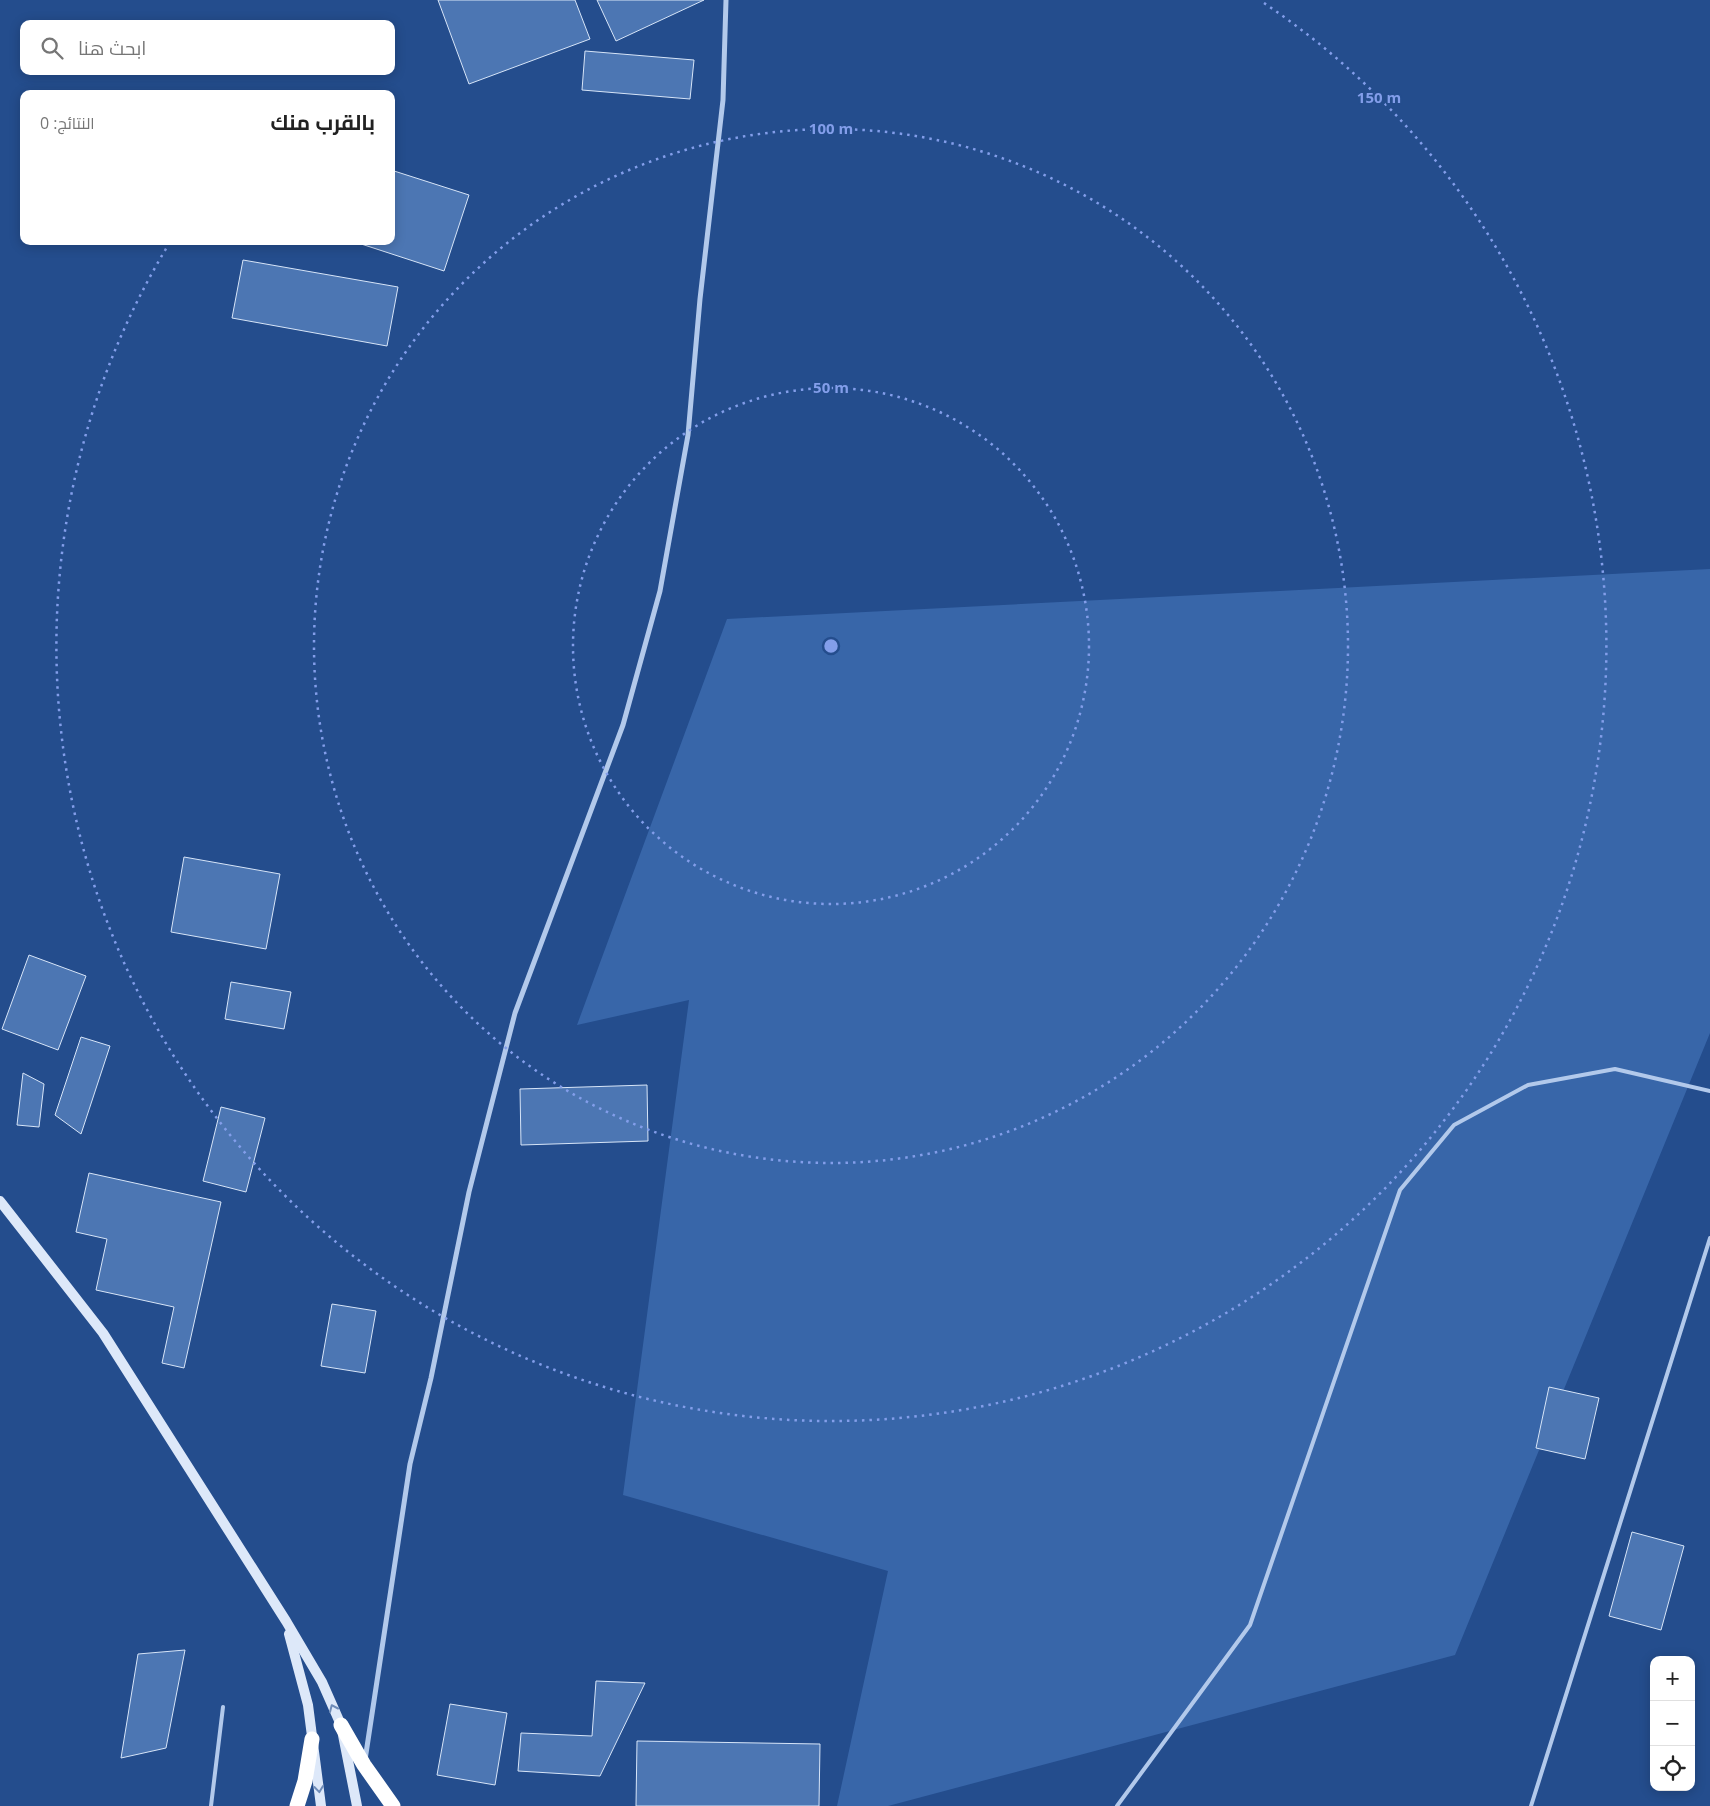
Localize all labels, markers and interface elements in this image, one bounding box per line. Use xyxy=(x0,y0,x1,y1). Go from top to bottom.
search box xyxy=(20,20,395,75)
icon: search xyxy=(38,34,66,62)
text: ابحث هنا xyxy=(78,35,146,61)
text: 150 m xyxy=(1357,87,1401,107)
text: بالقرب منك xyxy=(270,108,375,136)
text: النتائج: 0 xyxy=(40,112,95,134)
text: 100 m xyxy=(809,118,853,138)
text: 50 m xyxy=(813,377,849,397)
centre of rings xyxy=(822,637,840,655)
map controls xyxy=(1650,1656,1695,1791)
button: + xyxy=(1650,1656,1695,1701)
button: − xyxy=(1650,1701,1695,1746)
one-way arrow xyxy=(329,1704,340,1713)
button: locate xyxy=(1650,1746,1695,1791)
one-way arrow xyxy=(313,1785,324,1793)

